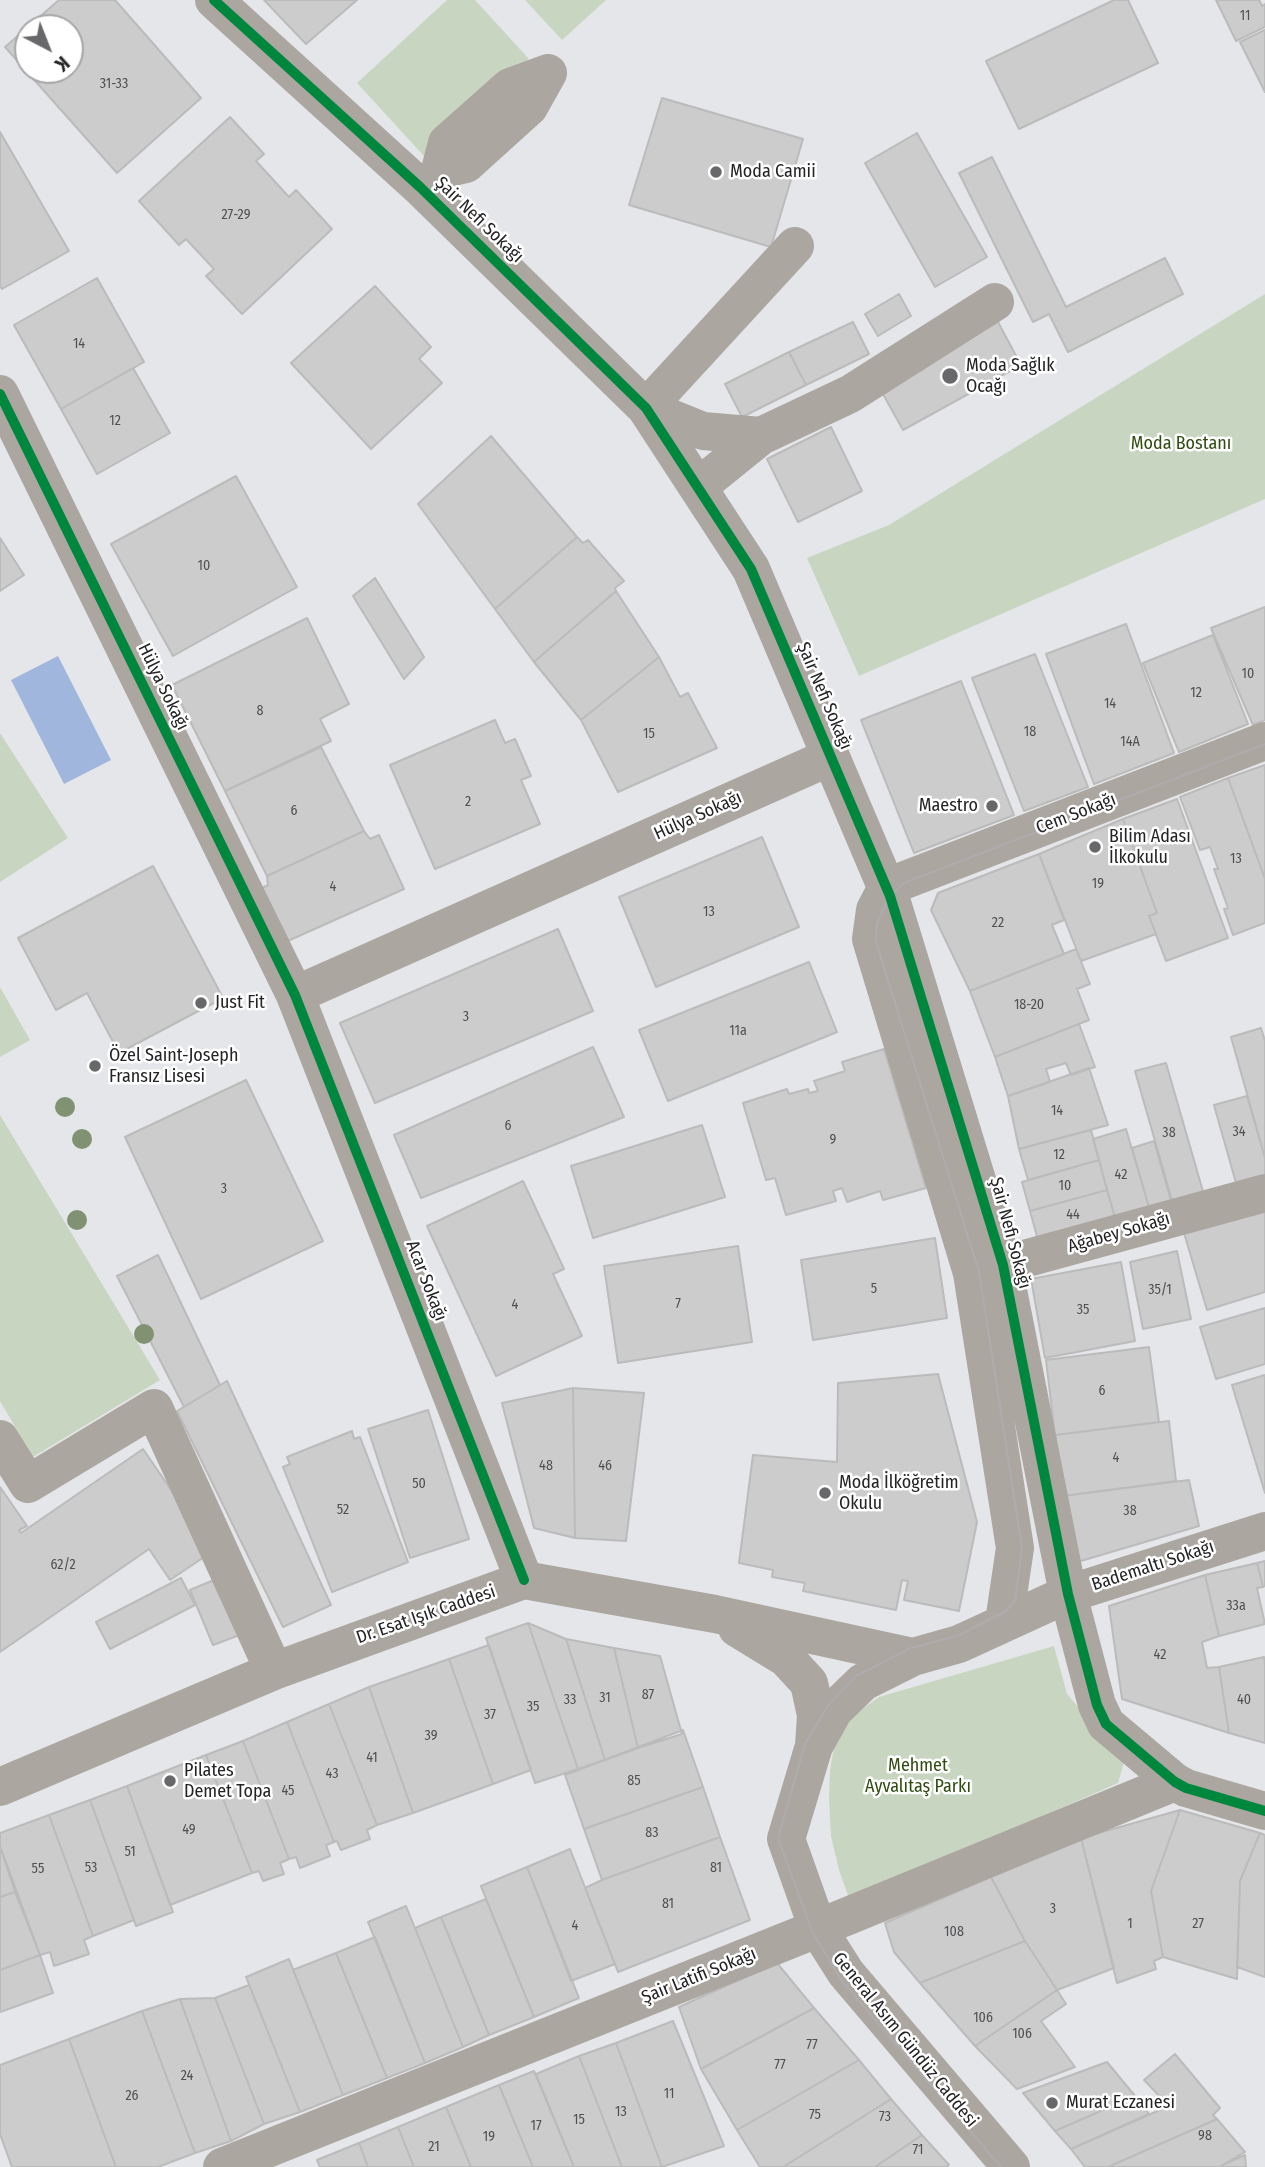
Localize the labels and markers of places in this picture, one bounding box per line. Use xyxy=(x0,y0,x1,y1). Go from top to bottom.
place label: Moda Camii xyxy=(730,161,816,183)
marker: Moda Camii xyxy=(708,164,724,180)
place label: Moda Sağlık Ocağı xyxy=(966,355,1055,398)
marker: Moda Sağlık Ocağı xyxy=(940,366,960,386)
place label: Maestro xyxy=(919,795,978,817)
marker: Maestro xyxy=(984,798,1000,814)
place label: Bilim Adası İlkokulu xyxy=(1109,826,1191,868)
marker: Bilim Adası İlkokulu xyxy=(1087,839,1103,855)
place label: Just Fit xyxy=(215,992,265,1014)
marker: Just Fit xyxy=(193,995,209,1011)
place label: Özel Saint-Joseph Fransız Lisesi xyxy=(109,1045,238,1088)
marker: Özel Saint-Joseph Fransız Lisesi xyxy=(87,1058,103,1074)
place label: Moda İlköğretim Okulu xyxy=(839,1472,959,1514)
marker: Moda İlköğretim Okulu xyxy=(817,1485,833,1501)
place label: Pilates Demet Topa xyxy=(184,1760,271,1802)
marker: Pilates Demet Topa xyxy=(162,1773,178,1789)
place label: Murat Eczanesi xyxy=(1066,2092,1175,2114)
marker: Murat Eczanesi xyxy=(1044,2095,1060,2111)

